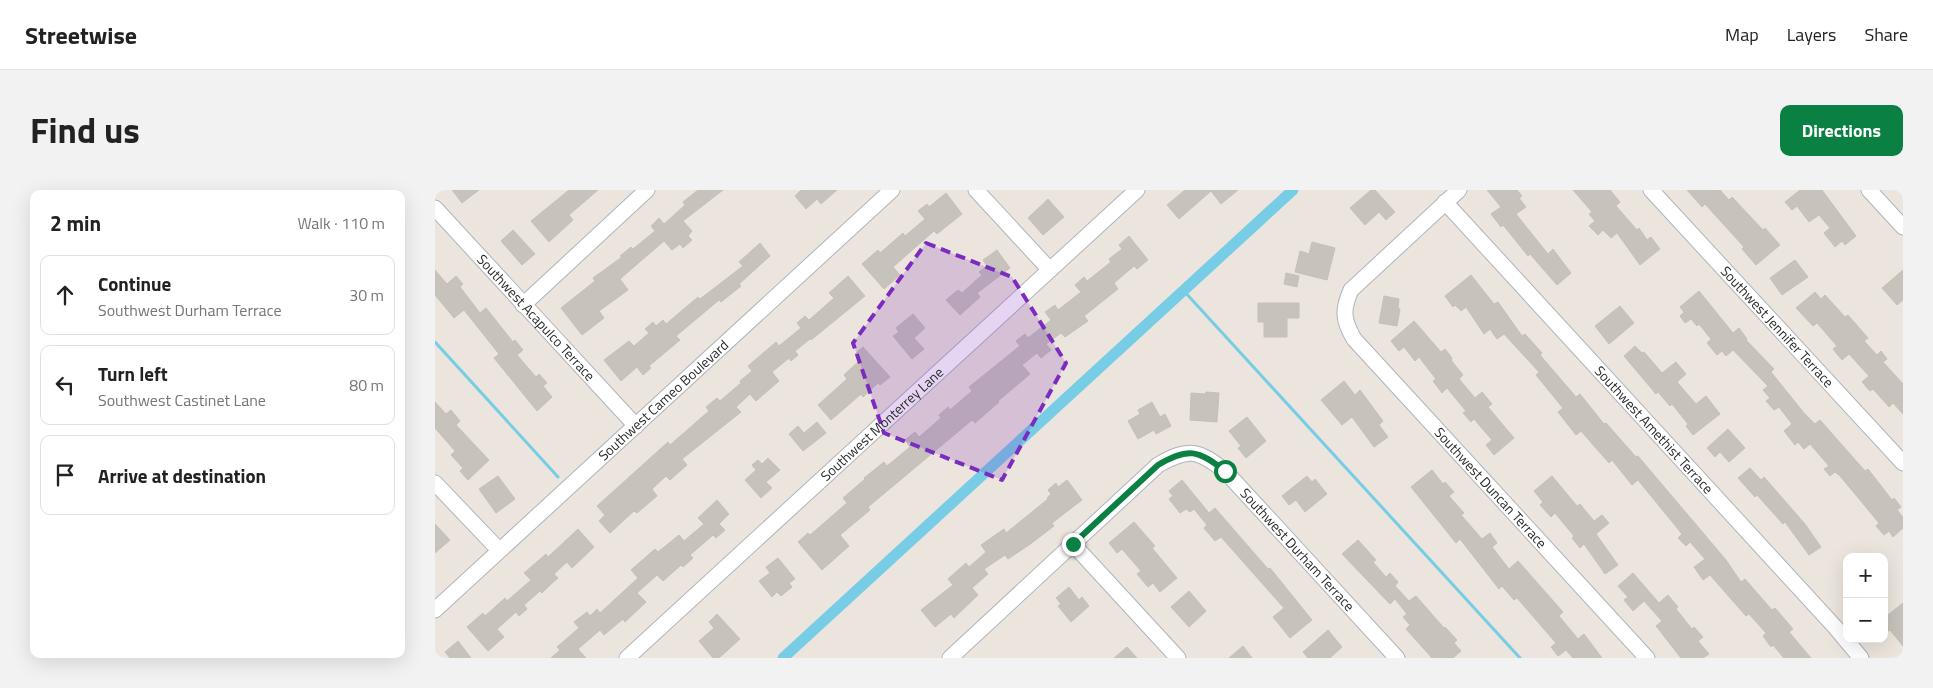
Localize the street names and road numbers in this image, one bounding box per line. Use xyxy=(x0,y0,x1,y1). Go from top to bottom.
street label: Southwest Acapulco Terrace xyxy=(472,249,600,385)
street label: Southwest Jennifer Terrace xyxy=(1716,261,1839,392)
street label: Southwest Cameo Boulevard xyxy=(593,334,733,465)
street label: Southwest Amethist Terrace xyxy=(1590,361,1719,498)
street label: Southwest Monterrey Lane xyxy=(815,362,948,486)
street label: Southwest Duncan Terrace xyxy=(1430,422,1552,553)
street label: Southwest Durham Terrace xyxy=(1236,483,1360,616)

